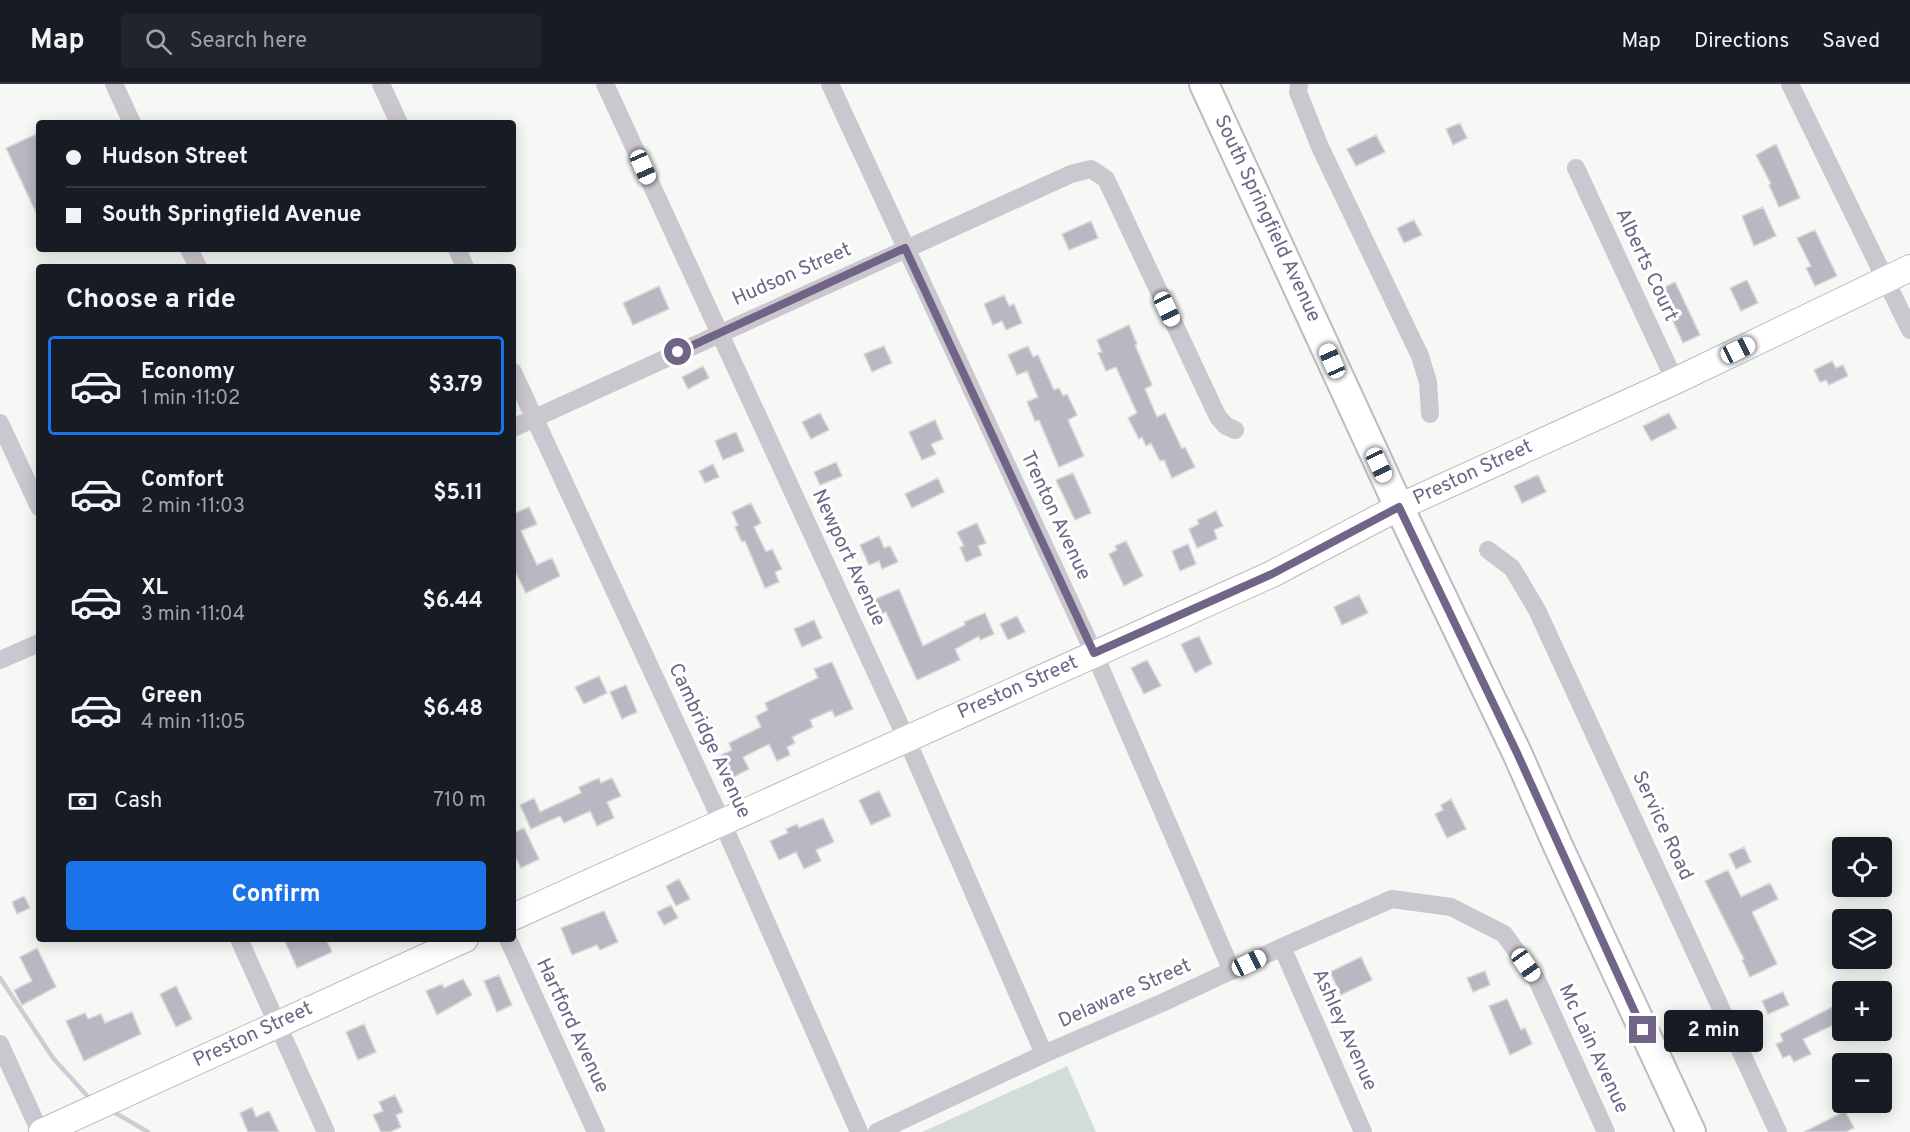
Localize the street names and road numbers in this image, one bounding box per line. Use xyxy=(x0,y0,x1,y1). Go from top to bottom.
street label: South Springfield Avenue xyxy=(1208,111,1326,327)
street label: Alberts Court xyxy=(1608,204,1684,326)
street label: Hudson Street xyxy=(728,237,856,313)
street label: Preston Street xyxy=(1409,434,1537,512)
street label: Trenton Avenue xyxy=(1014,447,1096,585)
street label: Newport Avenue xyxy=(805,485,891,631)
street label: Preston Street xyxy=(954,650,1082,726)
street label: Cambridge Avenue xyxy=(662,659,756,823)
street label: Service Road xyxy=(1625,767,1699,885)
street label: Delaware Street xyxy=(1055,953,1195,1035)
street label: Hartford Avenue xyxy=(529,954,615,1098)
street label: Ashley Avenue xyxy=(1305,965,1383,1095)
street label: Mc Lain Avenue xyxy=(1552,980,1634,1118)
street label: Preston Street xyxy=(189,996,317,1074)

